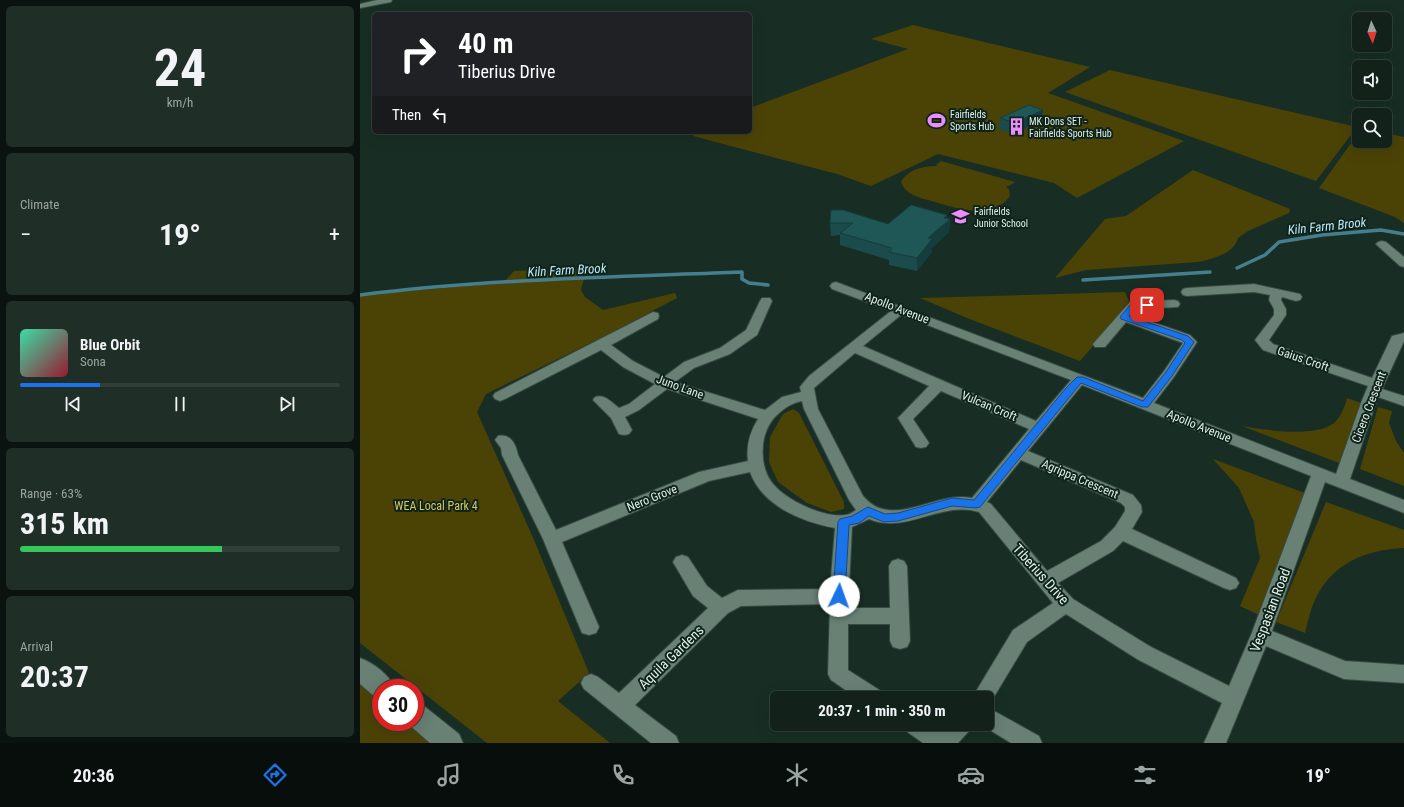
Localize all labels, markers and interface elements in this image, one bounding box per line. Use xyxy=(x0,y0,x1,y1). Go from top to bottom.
north arrow xyxy=(1352,12,1392,52)
map controls xyxy=(1352,12,1392,148)
text: 40 m xyxy=(458,27,514,60)
icon: right xyxy=(392,28,444,80)
text: 24 xyxy=(154,38,206,99)
button: sound xyxy=(1352,60,1392,100)
text: Tiberius Drive xyxy=(458,61,555,82)
text: km/h xyxy=(167,95,193,110)
icon: left xyxy=(429,104,451,126)
text: Then xyxy=(392,106,421,124)
button: search xyxy=(1352,108,1392,148)
place label: Fairfields Sports Hub xyxy=(950,109,994,132)
sports icon: Fairfields Sports Hub xyxy=(927,110,947,130)
place label: MK Dons SET - Fairfields Sports Hub xyxy=(1029,116,1112,139)
building icon: MK Dons SET - Fairfields Sports Hub xyxy=(1006,117,1026,137)
text: Climate xyxy=(20,197,59,212)
place label: Fairfields Junior School xyxy=(974,206,1028,229)
school or university icon: Fairfields Junior School xyxy=(951,207,971,227)
water label: Kiln Farm Brook xyxy=(1287,214,1367,238)
text: 19° xyxy=(159,217,201,252)
text: − xyxy=(20,222,31,247)
text: + xyxy=(329,222,340,247)
water label: Kiln Farm Brook xyxy=(527,260,607,280)
pin xyxy=(1130,288,1164,322)
street label: Apollo Avenue xyxy=(863,289,931,327)
icon: arrive xyxy=(1136,294,1158,316)
text: Blue Orbit xyxy=(80,336,140,354)
street label: Gaius Croft xyxy=(1276,344,1331,374)
text: Sona xyxy=(80,354,106,369)
street label: Cicero Crescent xyxy=(1349,369,1389,445)
street label: Juno Lane xyxy=(655,372,706,402)
street label: Vulcan Croft xyxy=(959,388,1019,424)
icon: previous xyxy=(62,393,84,415)
icon: pause xyxy=(169,393,191,415)
icon: next xyxy=(276,393,298,415)
street label: Apollo Avenue xyxy=(1165,407,1233,445)
street label: Agrippa Crescent xyxy=(1040,457,1121,502)
street label: Nero Grove xyxy=(625,482,679,514)
text: Range · 63% xyxy=(20,486,82,501)
park label: WEA Local Park 4 xyxy=(394,499,478,513)
text: 315 km xyxy=(20,506,109,541)
street label: Tiberius Drive xyxy=(1010,541,1073,608)
street label: Vespasian Road xyxy=(1247,566,1293,654)
position arrow xyxy=(818,575,860,617)
street label: Aquila Gardens xyxy=(635,622,707,692)
text: Arrival xyxy=(20,639,53,654)
text: 20:37 xyxy=(20,659,89,694)
speed limit sign: 30 xyxy=(372,679,424,731)
text: 20:37 · 1 min · 350 m xyxy=(818,702,946,720)
icon: directions xyxy=(261,761,289,789)
icon: music xyxy=(435,761,463,789)
icon: phone xyxy=(609,761,637,789)
icon: climate xyxy=(783,761,811,789)
icon: car xyxy=(957,761,985,789)
icon: filters xyxy=(1131,761,1159,789)
text: 20:36 xyxy=(73,765,114,786)
text: 19° xyxy=(1306,765,1331,786)

